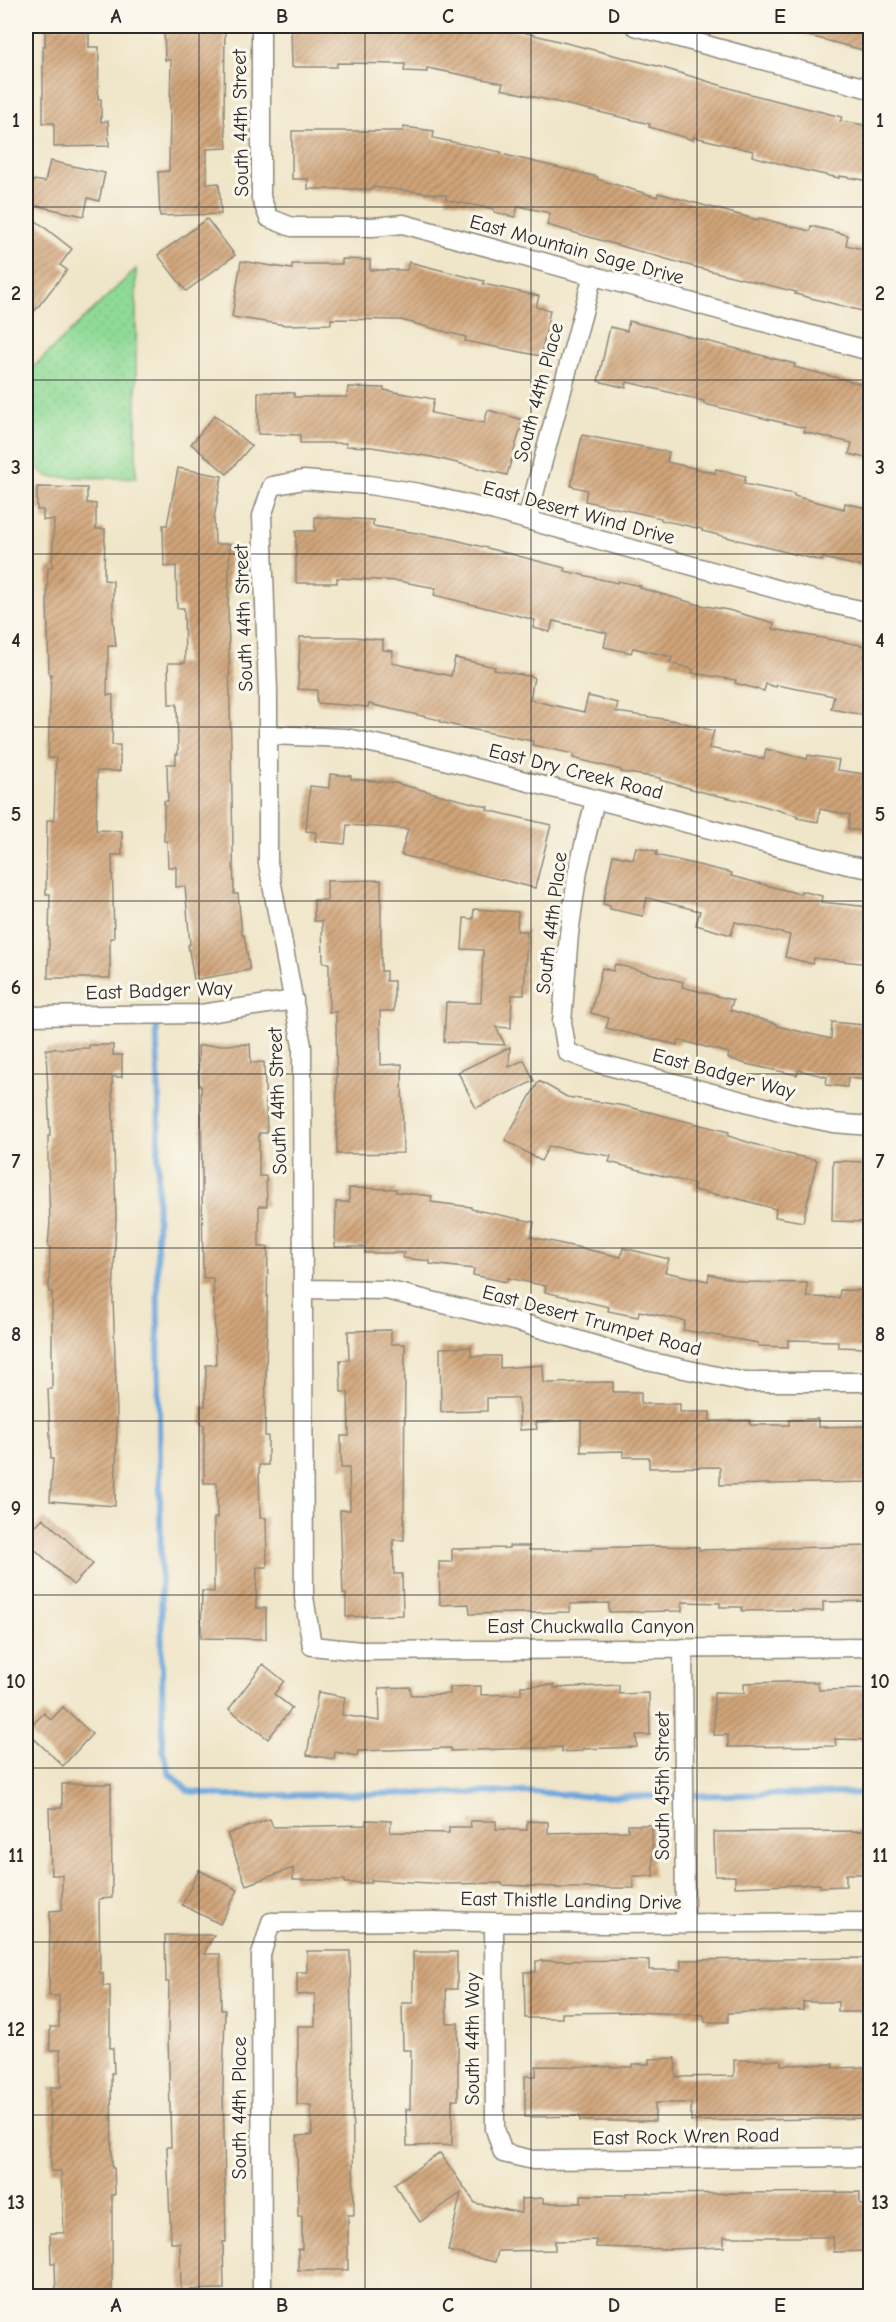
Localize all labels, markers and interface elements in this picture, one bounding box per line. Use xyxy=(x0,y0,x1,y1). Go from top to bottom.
text: A xyxy=(110,5,122,28)
text: B xyxy=(276,5,288,28)
text: C xyxy=(442,5,454,28)
text: D xyxy=(608,5,620,28)
text: E xyxy=(774,5,786,28)
street label: South 44th Street xyxy=(228,48,253,197)
text: 1 xyxy=(12,109,20,132)
text: 1 xyxy=(876,109,884,132)
street label: East Mountain Sage Drive xyxy=(467,210,687,289)
text: 2 xyxy=(11,282,21,305)
text: 2 xyxy=(875,282,885,305)
street label: South 44th Place xyxy=(509,320,568,464)
text: 3 xyxy=(11,456,21,479)
text: 3 xyxy=(875,456,885,479)
street label: East Desert Wind Drive xyxy=(480,476,677,549)
street label: South 44th Street xyxy=(229,543,258,692)
text: 4 xyxy=(11,629,21,652)
text: 4 xyxy=(875,629,885,652)
street label: East Dry Creek Road xyxy=(486,739,665,804)
text: 5 xyxy=(11,803,21,826)
text: 5 xyxy=(875,803,885,826)
street label: South 44th Place xyxy=(531,851,572,995)
text: 6 xyxy=(11,976,21,999)
street label: East Badger Way xyxy=(85,976,233,1005)
text: 6 xyxy=(875,976,885,999)
street label: South 44th Street xyxy=(263,1026,292,1175)
street label: East Badger Way xyxy=(650,1043,798,1104)
text: 7 xyxy=(12,1150,21,1173)
text: 7 xyxy=(876,1150,885,1173)
street label: East Desert Trumpet Road xyxy=(480,1280,704,1361)
text: 8 xyxy=(11,1323,21,1346)
text: 8 xyxy=(875,1323,885,1346)
text: 9 xyxy=(11,1497,21,1520)
text: 9 xyxy=(875,1497,885,1520)
street label: East Chuckwalla Canyon xyxy=(487,1615,695,1638)
text: 10 xyxy=(6,1670,26,1693)
text: 10 xyxy=(870,1670,890,1693)
street label: South 45th Street xyxy=(651,1710,674,1860)
text: 11 xyxy=(8,1844,24,1867)
text: 11 xyxy=(872,1844,888,1867)
street label: East Thistle Landing Drive xyxy=(460,1887,682,1914)
street label: South 44th Way xyxy=(461,1973,484,2105)
text: 12 xyxy=(7,2018,25,2041)
text: 12 xyxy=(871,2018,889,2041)
street label: South 44th Place xyxy=(228,2037,251,2180)
street label: East Rock Wren Road xyxy=(592,2123,780,2150)
text: 13 xyxy=(7,2191,25,2214)
text: 13 xyxy=(871,2191,889,2214)
text: A xyxy=(110,2294,122,2317)
text: B xyxy=(276,2294,288,2317)
text: C xyxy=(442,2294,454,2317)
text: D xyxy=(608,2294,620,2317)
text: E xyxy=(774,2294,786,2317)

